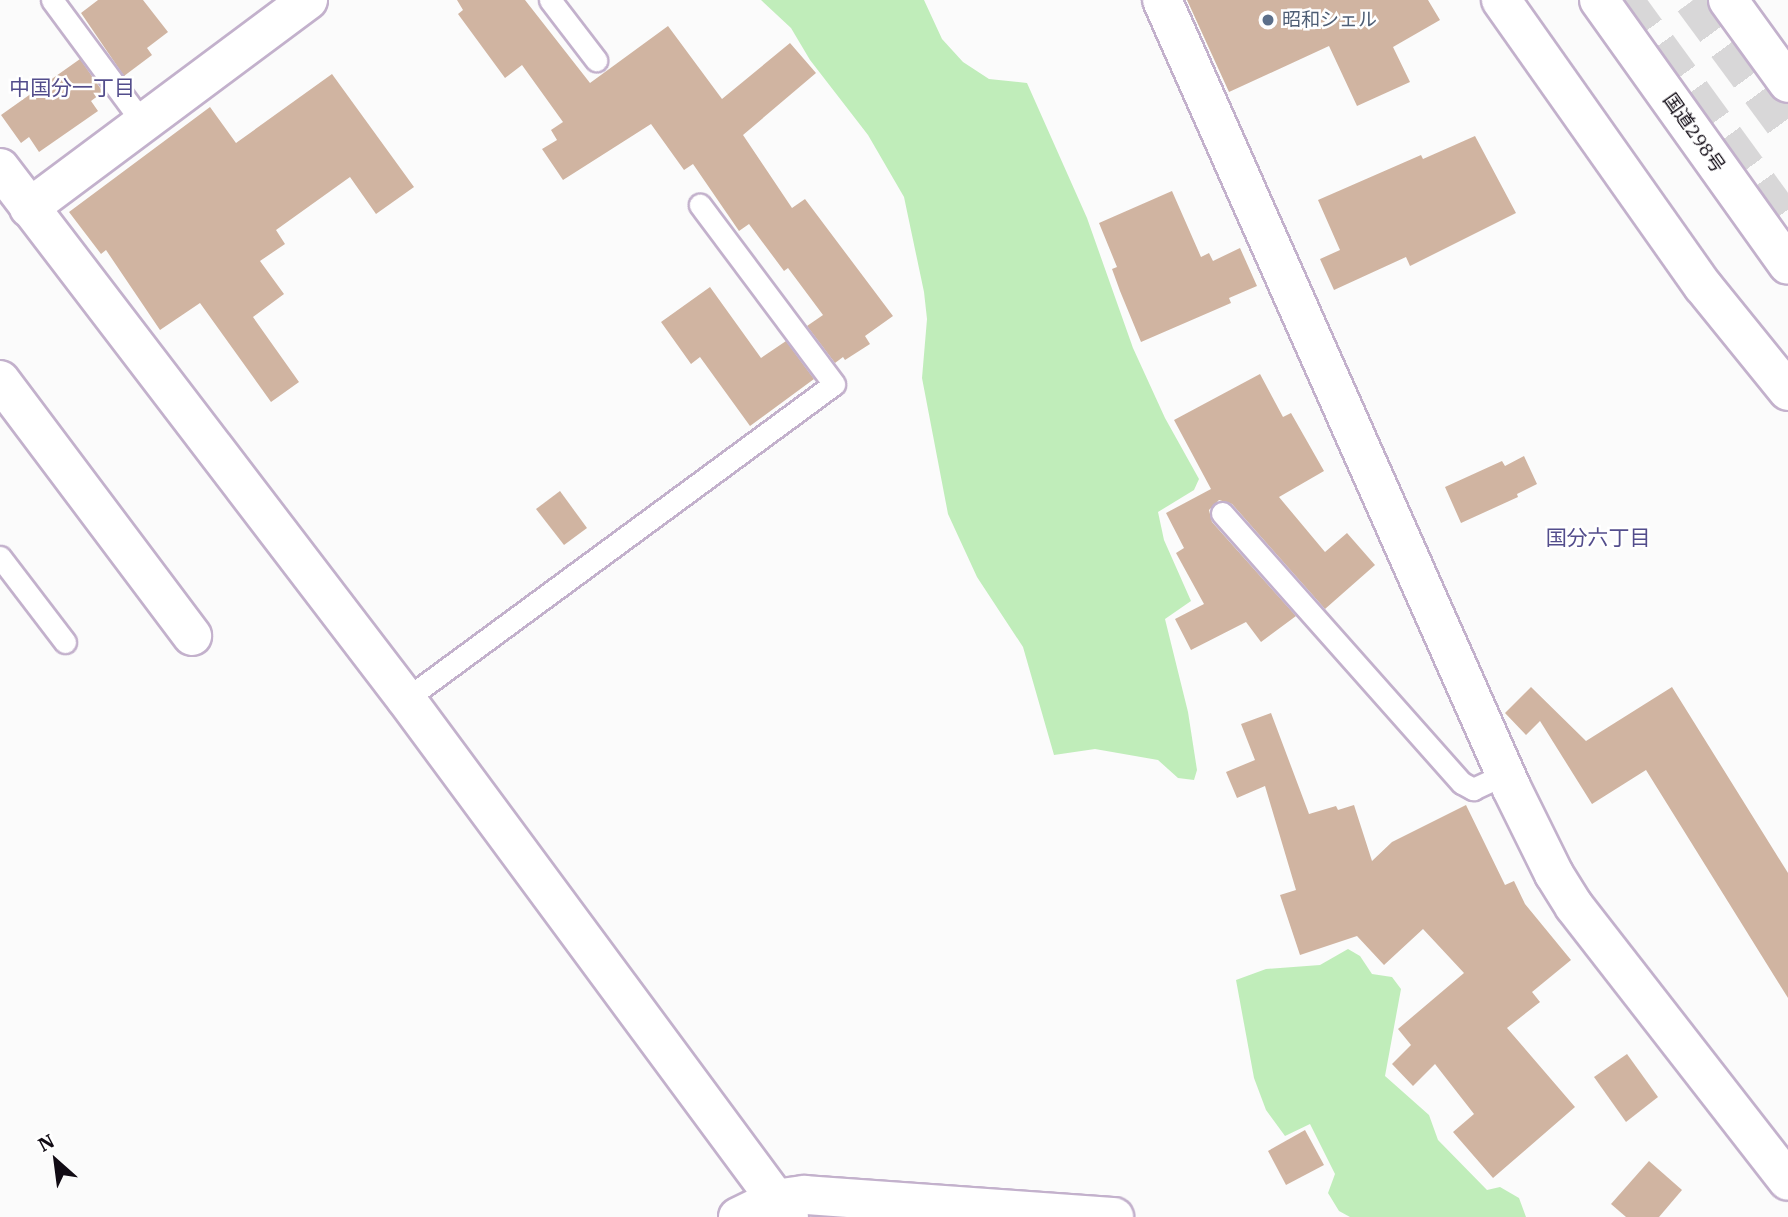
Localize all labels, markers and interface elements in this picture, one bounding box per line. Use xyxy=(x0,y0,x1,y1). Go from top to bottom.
place label: 昭和シェル xyxy=(1282,9,1377,31)
marker: 昭和シェル xyxy=(1260,12,1276,28)
district label: 中国分一丁目 xyxy=(9,74,135,100)
street label: 国道298号 xyxy=(1659,89,1729,177)
district label: 国分六丁目 xyxy=(1546,524,1650,550)
north arrow xyxy=(21,1126,91,1196)
text: N xyxy=(34,1128,58,1157)

